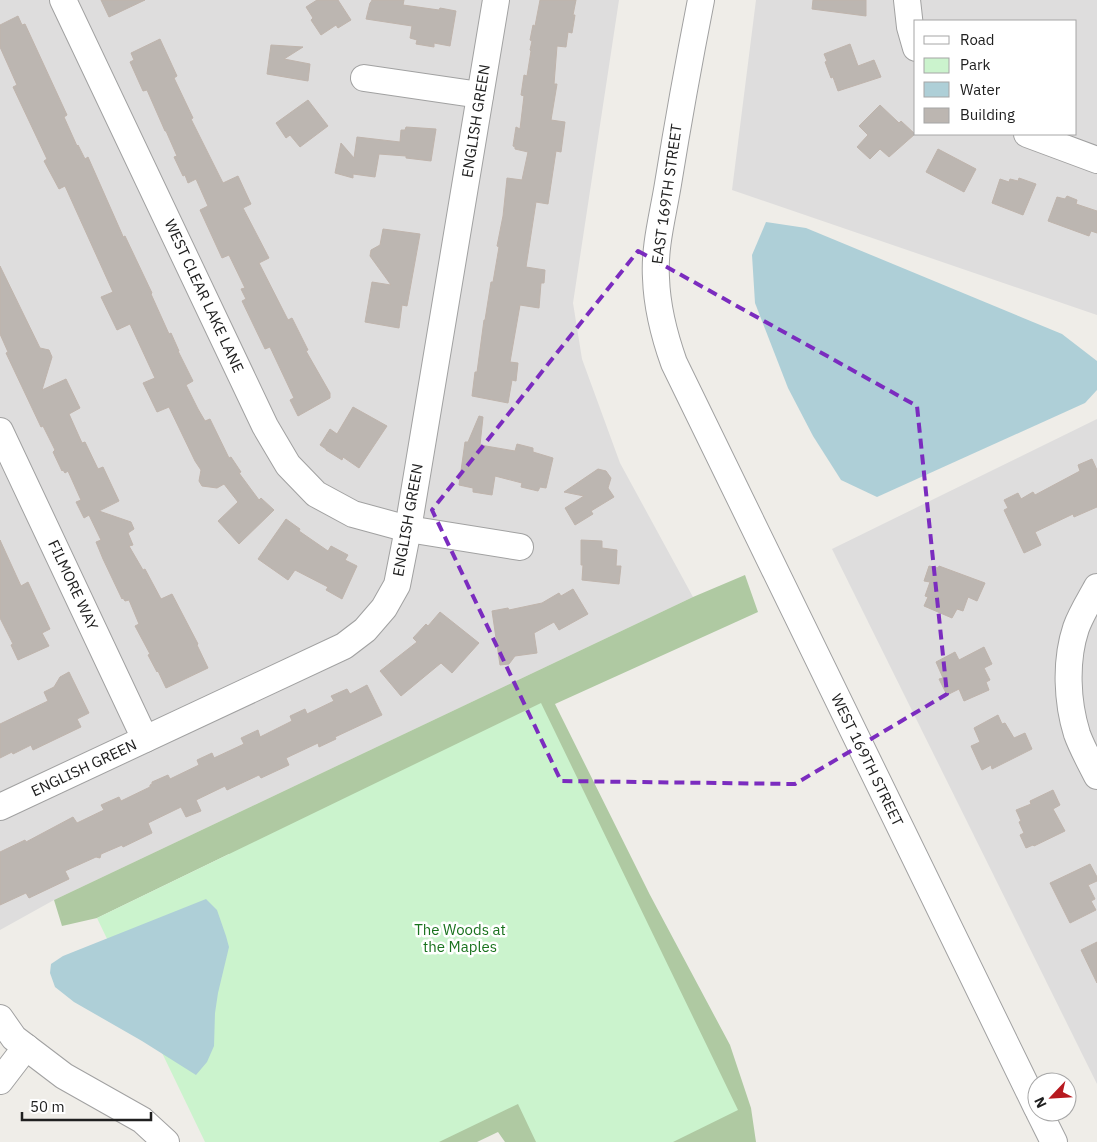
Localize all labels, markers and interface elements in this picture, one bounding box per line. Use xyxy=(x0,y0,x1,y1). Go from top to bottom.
legend xyxy=(914,20,1077,135)
text: Road xyxy=(960,30,995,49)
text: Park xyxy=(960,55,990,74)
street label: ENGLISH GREEN xyxy=(457,63,494,179)
text: Water xyxy=(960,80,1001,99)
text: Building xyxy=(960,105,1015,124)
street label: EAST 169TH STREET xyxy=(647,122,686,265)
street label: WEST CLEAR LAKE LANE xyxy=(161,216,248,376)
street label: ENGLISH GREEN xyxy=(388,462,427,578)
street label: FILMORE WAY xyxy=(44,537,103,633)
street label: WEST 169TH STREET xyxy=(827,690,908,830)
street label: ENGLISH GREEN xyxy=(28,735,140,800)
park label: The Woods at the Maples xyxy=(414,920,506,956)
north arrow xyxy=(1027,1072,1077,1122)
scale bar xyxy=(22,1090,151,1122)
text: N xyxy=(1030,1094,1051,1111)
text: 50 m xyxy=(30,1097,65,1116)

